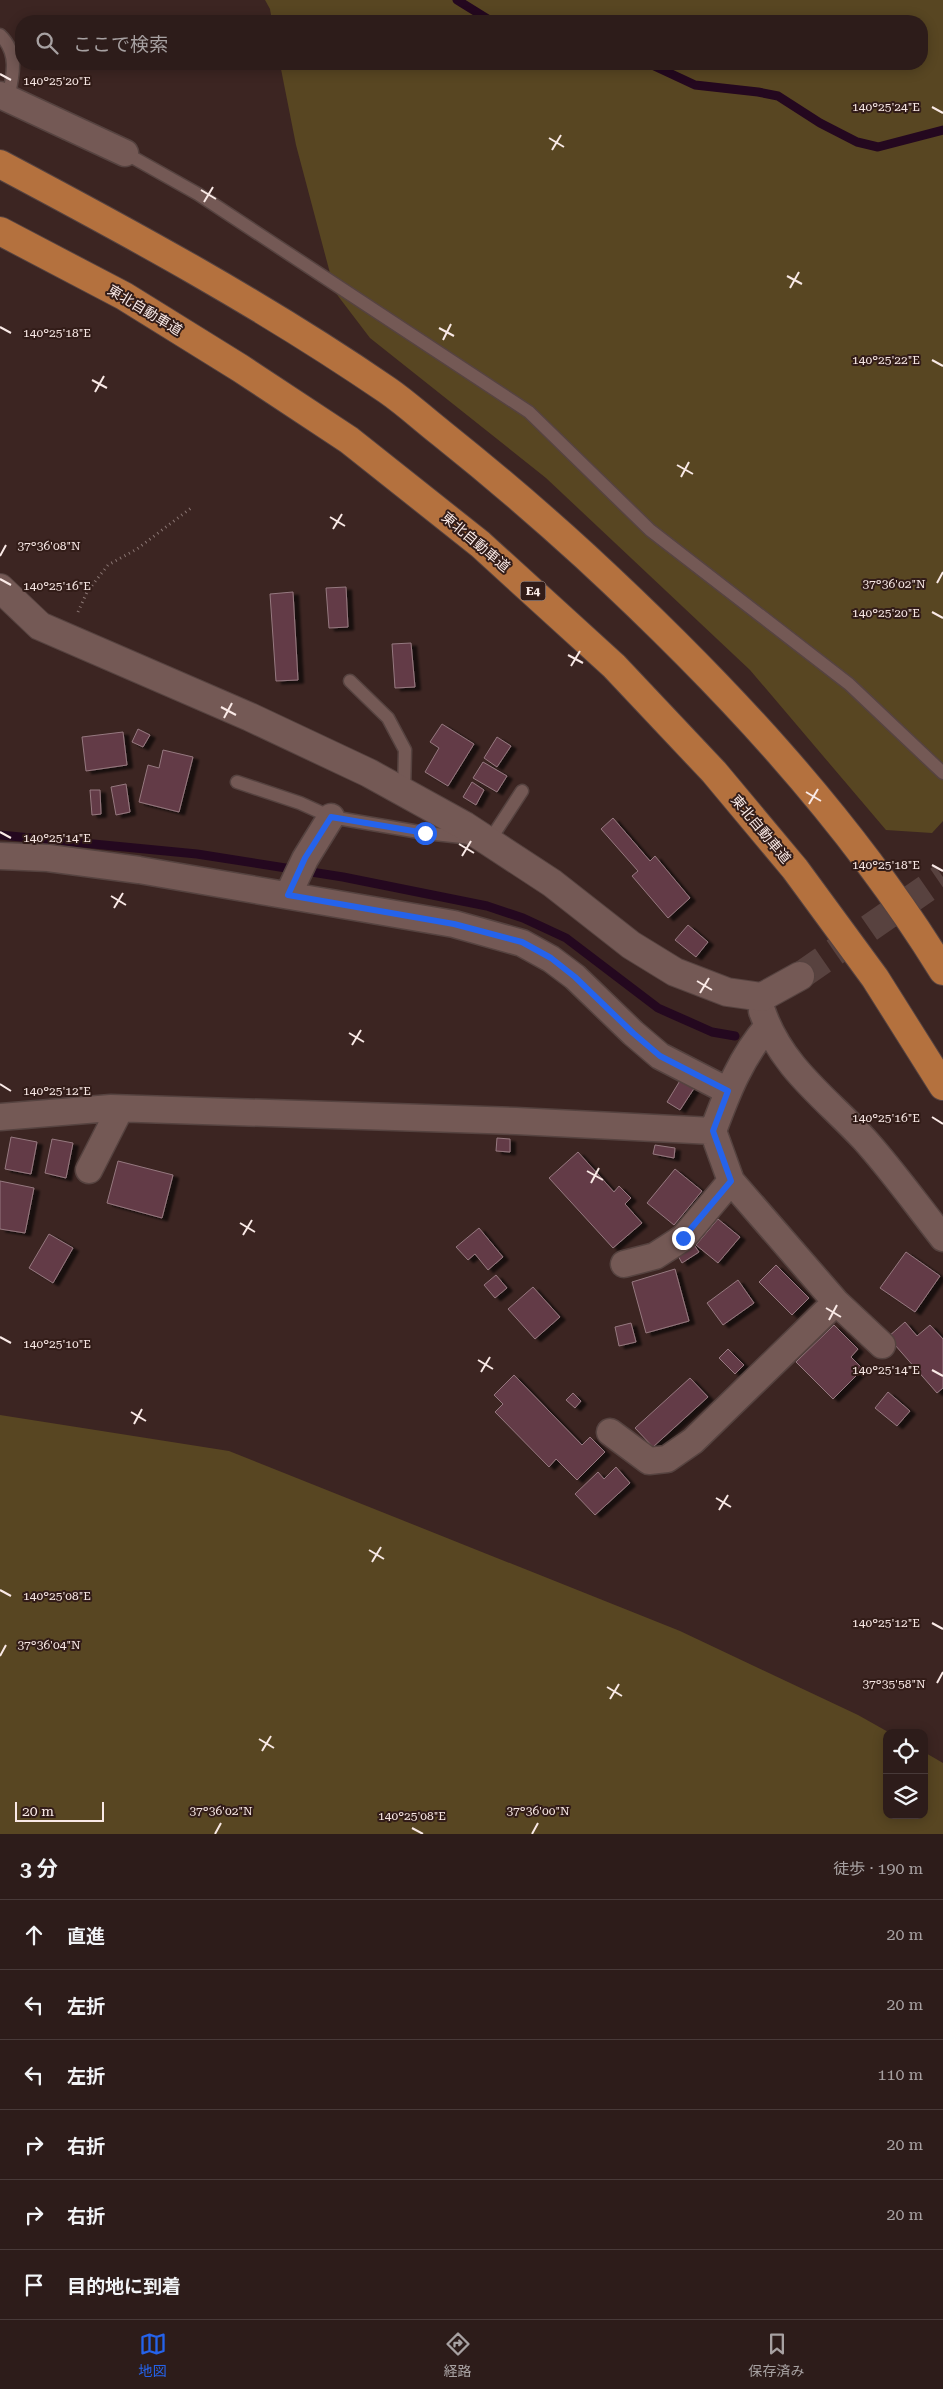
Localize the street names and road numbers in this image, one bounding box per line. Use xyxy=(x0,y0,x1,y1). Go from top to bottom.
street label: 東北自動車道 xyxy=(105,282,185,338)
street label: 東北自動車道 xyxy=(439,509,513,575)
road number: E4 xyxy=(520,582,546,600)
street label: 東北自動車道 xyxy=(728,792,794,866)

